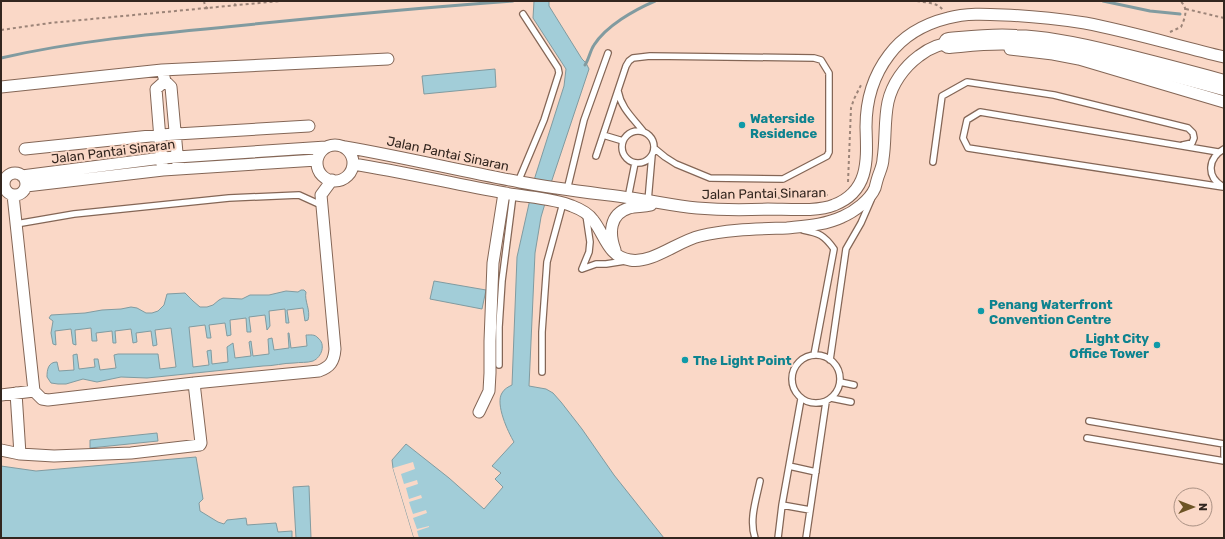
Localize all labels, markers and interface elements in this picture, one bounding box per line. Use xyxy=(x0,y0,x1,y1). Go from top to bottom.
place label: Waterside Residence xyxy=(750,111,817,141)
marker: Waterside Residence xyxy=(737,120,747,130)
street label: Jalan Pantai Sinaran xyxy=(385,133,510,174)
street label: Jalan Pantai Sinaran xyxy=(50,136,176,167)
street label: Jalan Pantai Sinaran xyxy=(702,185,826,202)
place label: Penang Waterfront Convention Centre xyxy=(989,297,1113,327)
marker: Penang Waterfront Convention Centre xyxy=(976,306,986,316)
place label: Light City Office Tower xyxy=(1069,331,1149,361)
marker: Light City Office Tower xyxy=(1152,340,1162,350)
place label: The Light Point xyxy=(693,353,792,368)
marker: The Light Point xyxy=(680,355,690,365)
north arrow xyxy=(1173,487,1213,527)
text: N xyxy=(1196,503,1209,511)

